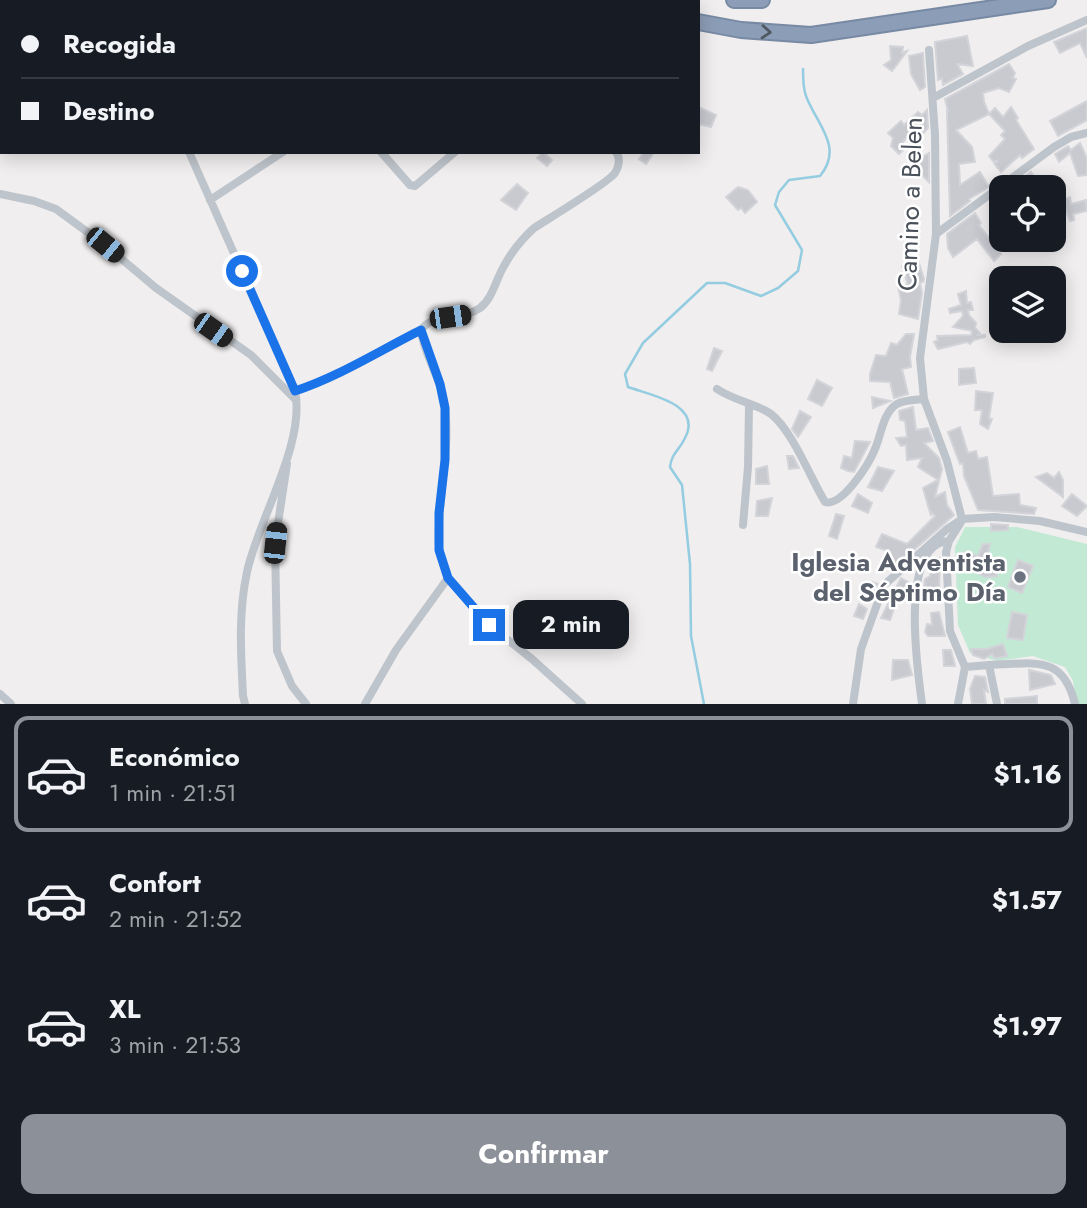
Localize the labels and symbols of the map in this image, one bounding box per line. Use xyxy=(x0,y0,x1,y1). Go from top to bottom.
one-way arrow xyxy=(760,24,771,39)
street label: Camino a Belen xyxy=(888,116,932,292)
car xyxy=(83,224,128,266)
route start xyxy=(226,255,258,287)
car xyxy=(428,304,473,330)
car xyxy=(190,309,237,351)
car xyxy=(263,521,288,565)
place label: Iglesia Adventista del Séptimo Día xyxy=(791,543,1006,611)
marker: Iglesia Adventista del Séptimo Día xyxy=(1012,569,1028,585)
callout: 2 min xyxy=(514,600,629,650)
route end xyxy=(473,609,505,641)

